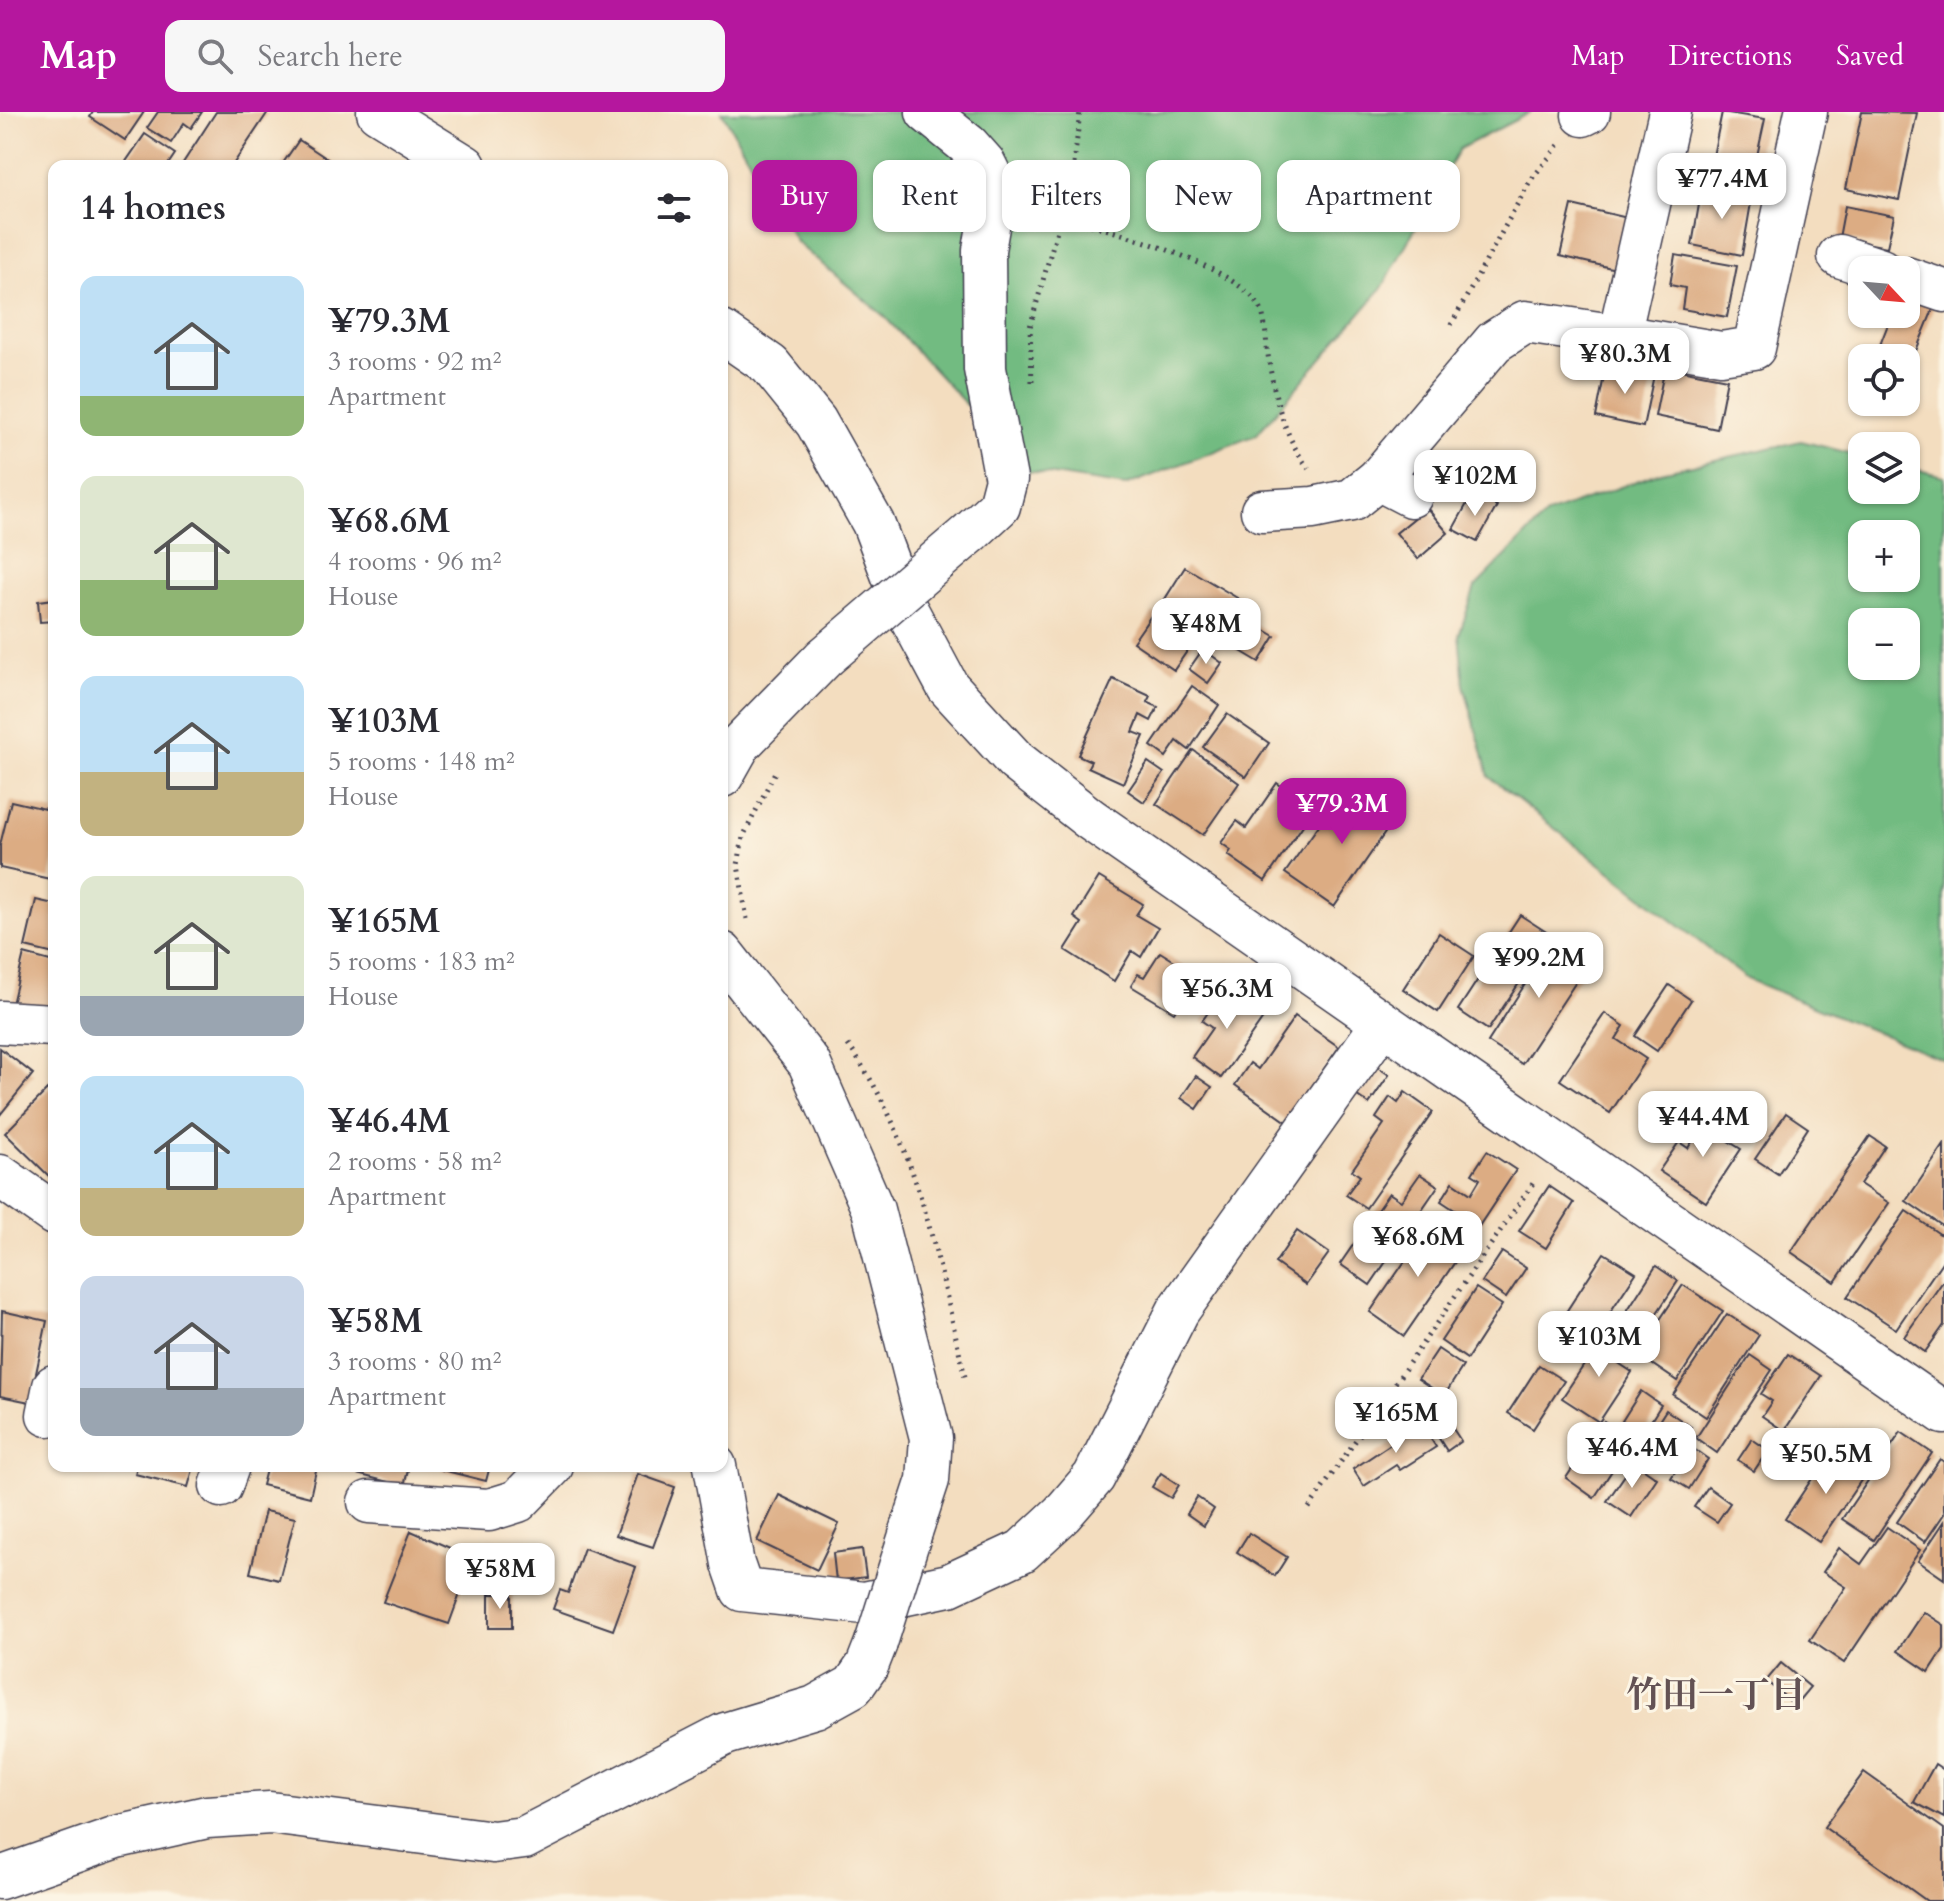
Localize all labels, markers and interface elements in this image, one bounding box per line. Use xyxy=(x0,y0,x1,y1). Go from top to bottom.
search box xyxy=(165,20,725,92)
text: Map xyxy=(40,30,117,82)
icon: search xyxy=(193,34,237,78)
text: Search here xyxy=(257,36,403,77)
text: Map xyxy=(1571,37,1625,75)
text: Directions xyxy=(1669,37,1792,75)
text: Saved xyxy=(1836,37,1904,75)
pin: ¥77.4M xyxy=(1657,153,1787,221)
chip: Buy xyxy=(752,160,857,232)
chip: Rent xyxy=(873,160,986,232)
chip: Filters xyxy=(1002,160,1130,232)
chip: New xyxy=(1146,160,1261,232)
chip: Apartment xyxy=(1277,160,1460,232)
text: ¥77.4M xyxy=(1675,161,1769,196)
text: 14 homes xyxy=(80,185,226,231)
icon: filters xyxy=(652,186,696,230)
north arrow xyxy=(1848,256,1920,328)
map controls xyxy=(1848,256,1920,680)
text: ¥79.3M xyxy=(328,298,450,344)
icon: home xyxy=(144,308,240,404)
pin: ¥80.3M xyxy=(1560,328,1690,396)
text: ¥80.3M xyxy=(1578,336,1672,371)
text: 3 rooms · 92 m² xyxy=(328,344,501,379)
button: locate xyxy=(1848,344,1920,416)
text: Apartment xyxy=(328,379,446,414)
button: layers xyxy=(1848,432,1920,504)
pin: ¥102M xyxy=(1419,450,1531,518)
text: ¥102M xyxy=(1432,458,1518,493)
text: ¥68.6M xyxy=(328,498,450,544)
icon: home xyxy=(144,508,240,604)
button: + xyxy=(1848,520,1920,592)
text: 4 rooms · 96 m² xyxy=(328,544,501,579)
text: House xyxy=(328,579,399,614)
pin: ¥48M xyxy=(1159,598,1253,666)
text: ¥48M xyxy=(1170,606,1242,641)
button: − xyxy=(1848,608,1920,680)
text: ¥103M xyxy=(328,698,440,744)
icon: home xyxy=(144,708,240,804)
text: 5 rooms · 148 m² xyxy=(328,744,515,779)
pin: ¥79.3M xyxy=(1277,778,1407,846)
text: House xyxy=(328,779,399,814)
text: ¥79.3M xyxy=(1295,786,1389,821)
text: ¥165M xyxy=(328,898,440,944)
icon: home xyxy=(144,908,240,1004)
pin: ¥99.2M xyxy=(1474,932,1604,1000)
text: ¥99.2M xyxy=(1492,940,1586,975)
text: 5 rooms · 183 m² xyxy=(328,944,515,979)
pin: ¥56.3M xyxy=(1162,963,1292,1031)
text: ¥56.3M xyxy=(1180,971,1274,1006)
text: House xyxy=(328,979,399,1014)
pin: ¥44.4M xyxy=(1638,1091,1768,1159)
text: ¥46.4M xyxy=(328,1098,450,1144)
text: ¥44.4M xyxy=(1656,1099,1750,1134)
icon: home xyxy=(144,1108,240,1204)
text: 2 rooms · 58 m² xyxy=(328,1144,501,1179)
text: Apartment xyxy=(328,1179,446,1214)
pin: ¥68.6M xyxy=(1353,1211,1483,1279)
text: ¥68.6M xyxy=(1371,1219,1465,1254)
text: ¥58M xyxy=(328,1298,423,1344)
icon: home xyxy=(144,1308,240,1404)
pin: ¥103M xyxy=(1543,1311,1655,1379)
text: ¥103M xyxy=(1556,1319,1642,1354)
text: 3 rooms · 80 m² xyxy=(328,1344,501,1379)
text: Apartment xyxy=(328,1379,446,1414)
pin: ¥165M xyxy=(1340,1387,1452,1455)
text: ¥165M xyxy=(1353,1395,1439,1430)
pin: ¥46.4M xyxy=(1567,1422,1697,1490)
pin: ¥50.5M xyxy=(1761,1428,1891,1496)
text: ¥46.4M xyxy=(1585,1430,1679,1465)
text: ¥50.5M xyxy=(1779,1436,1873,1471)
pin: ¥58M xyxy=(453,1543,547,1611)
text: ¥58M xyxy=(464,1551,536,1586)
district label: 竹田一丁目 xyxy=(1626,1671,1806,1720)

